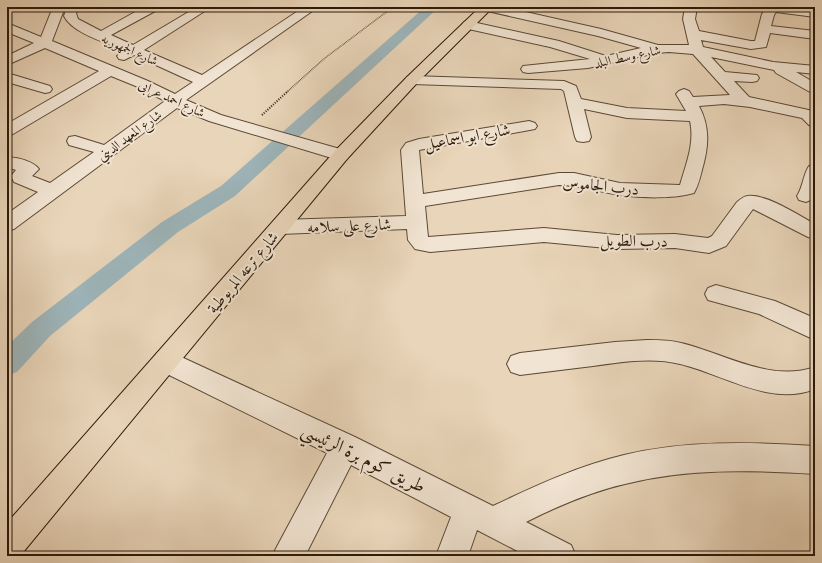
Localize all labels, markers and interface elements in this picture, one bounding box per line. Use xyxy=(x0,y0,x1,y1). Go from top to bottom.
street label: شارع الجمهوريه xyxy=(98,30,160,72)
street label: شارع وسط البلد xyxy=(592,42,663,75)
street label: شارع احمد عرابى xyxy=(135,77,207,124)
street label: شارع المعهد الديني xyxy=(94,107,167,167)
street label: شارع ابو اسماعيل xyxy=(423,121,512,157)
street label: درب الجاموس xyxy=(562,173,640,201)
street label: شارع على سلامه xyxy=(307,216,391,240)
street label: شارع ترعه المريوطية xyxy=(203,228,285,320)
street label: درب الطويل xyxy=(600,231,668,253)
street label: طريق كوم برة الرئيسي xyxy=(295,418,429,503)

